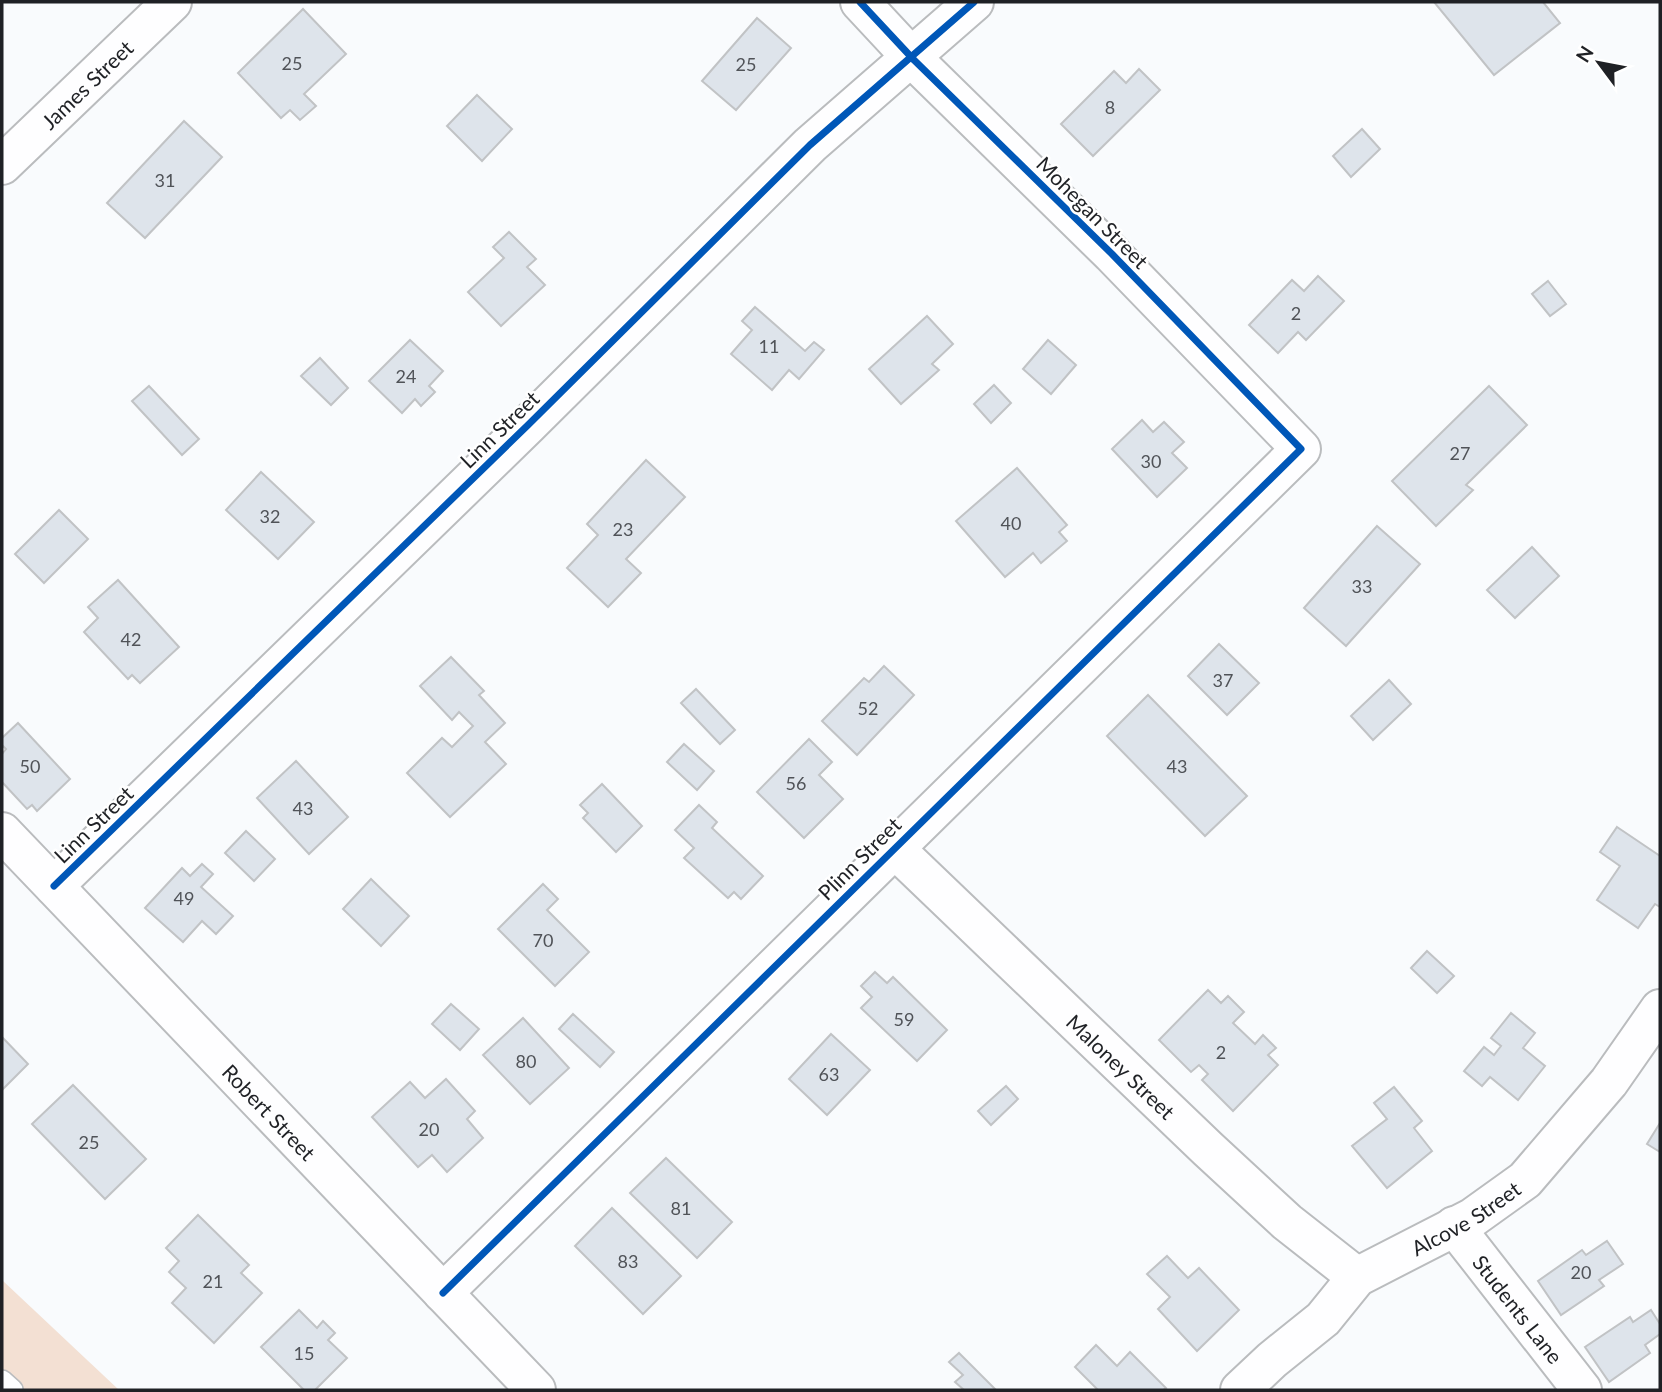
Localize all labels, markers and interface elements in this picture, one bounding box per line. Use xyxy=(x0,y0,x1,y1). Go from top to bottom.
north arrow xyxy=(1564,28,1634,98)
street label: James Street xyxy=(36,34,138,134)
text: N xyxy=(1571,41,1598,66)
house number: 25 xyxy=(282,52,302,74)
house number: 25 xyxy=(736,53,756,75)
house number: 8 xyxy=(1105,96,1115,118)
street label: Mohegan Street xyxy=(1032,151,1154,273)
house number: 31 xyxy=(155,169,175,191)
house number: 2 xyxy=(1291,302,1301,324)
house number: 11 xyxy=(759,335,779,357)
house number: 24 xyxy=(396,365,416,387)
street label: Linn Street xyxy=(454,385,544,473)
house number: 27 xyxy=(1450,442,1470,464)
house number: 30 xyxy=(1141,450,1161,472)
house number: 32 xyxy=(260,505,280,527)
house number: 40 xyxy=(1001,512,1021,534)
house number: 23 xyxy=(613,518,633,540)
house number: 33 xyxy=(1352,575,1372,597)
house number: 42 xyxy=(121,628,141,650)
house number: 37 xyxy=(1213,669,1233,691)
house number: 52 xyxy=(858,697,878,719)
house number: 50 xyxy=(20,755,40,777)
house number: 43 xyxy=(1167,755,1187,777)
house number: 56 xyxy=(786,772,806,794)
street label: Linn Street xyxy=(48,780,138,868)
house number: 43 xyxy=(293,797,313,819)
street label: Plinn Street xyxy=(812,811,906,905)
house number: 49 xyxy=(174,887,194,909)
house number: 70 xyxy=(533,929,553,951)
house number: 59 xyxy=(894,1008,914,1030)
street label: Maloney Street xyxy=(1062,1008,1181,1124)
house number: 2 xyxy=(1216,1041,1226,1063)
house number: 80 xyxy=(516,1050,536,1072)
street label: Robert Street xyxy=(218,1058,322,1165)
house number: 63 xyxy=(819,1063,839,1085)
house number: 20 xyxy=(419,1118,439,1140)
house number: 25 xyxy=(79,1131,99,1153)
street label: Alcove Street xyxy=(1407,1175,1525,1260)
house number: 81 xyxy=(671,1197,691,1219)
house number: 83 xyxy=(618,1250,638,1272)
street label: Students Lane xyxy=(1469,1250,1569,1368)
house number: 20 xyxy=(1571,1261,1591,1283)
house number: 21 xyxy=(203,1270,223,1292)
house number: 15 xyxy=(294,1342,314,1364)

